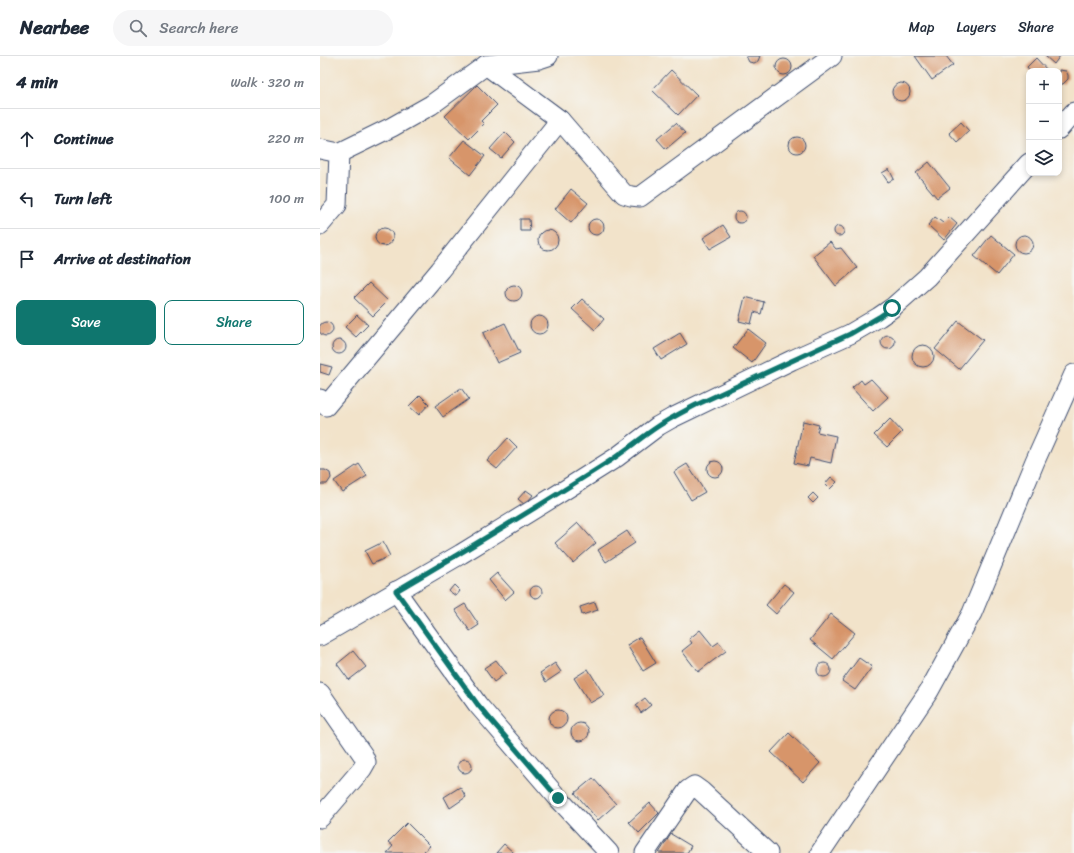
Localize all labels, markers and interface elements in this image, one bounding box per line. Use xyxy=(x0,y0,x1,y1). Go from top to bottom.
search box xyxy=(113,10,393,46)
text: Nearbee xyxy=(20,11,89,44)
text: Search here xyxy=(159,15,238,41)
text: Map xyxy=(909,15,934,40)
text: Layers xyxy=(956,15,996,40)
text: Share xyxy=(1018,15,1054,40)
icon: search xyxy=(127,17,149,39)
text: 4 min xyxy=(16,67,58,97)
map controls xyxy=(1026,68,1062,176)
button: + xyxy=(1026,68,1062,104)
text: Walk · 320 m xyxy=(230,71,304,94)
button: − xyxy=(1026,104,1062,140)
text: Continue xyxy=(54,126,114,152)
text: 220 m xyxy=(267,127,304,150)
icon: ahead xyxy=(16,128,38,150)
button: layers xyxy=(1026,140,1062,176)
text: Turn left xyxy=(54,186,112,212)
text: 100 m xyxy=(269,187,304,210)
icon: left xyxy=(16,188,38,210)
text: Arrive at destination xyxy=(54,246,191,272)
icon: arrive xyxy=(16,248,38,270)
route start xyxy=(883,299,901,317)
button: Save xyxy=(16,300,156,345)
button: Share xyxy=(164,300,304,345)
route end xyxy=(549,789,567,807)

